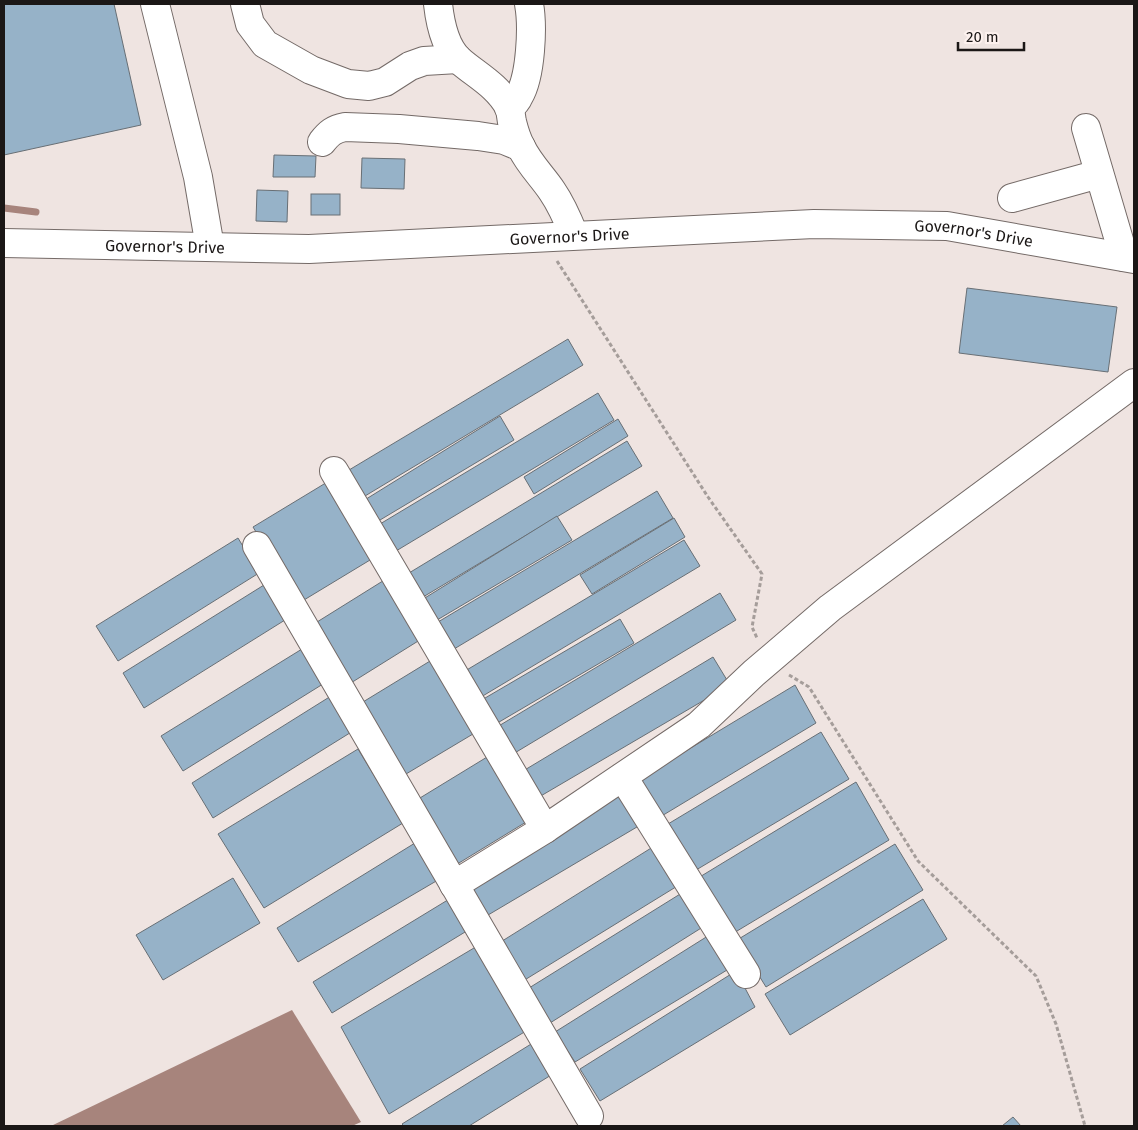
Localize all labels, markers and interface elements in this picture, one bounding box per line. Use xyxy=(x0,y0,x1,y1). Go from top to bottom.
scale bar xyxy=(958,20,1024,52)
text: 20 m xyxy=(966,28,999,46)
street label: Governor's Drive xyxy=(914,217,1034,251)
street label: Governor's Drive xyxy=(509,224,630,249)
street label: Governor's Drive xyxy=(105,236,225,257)

